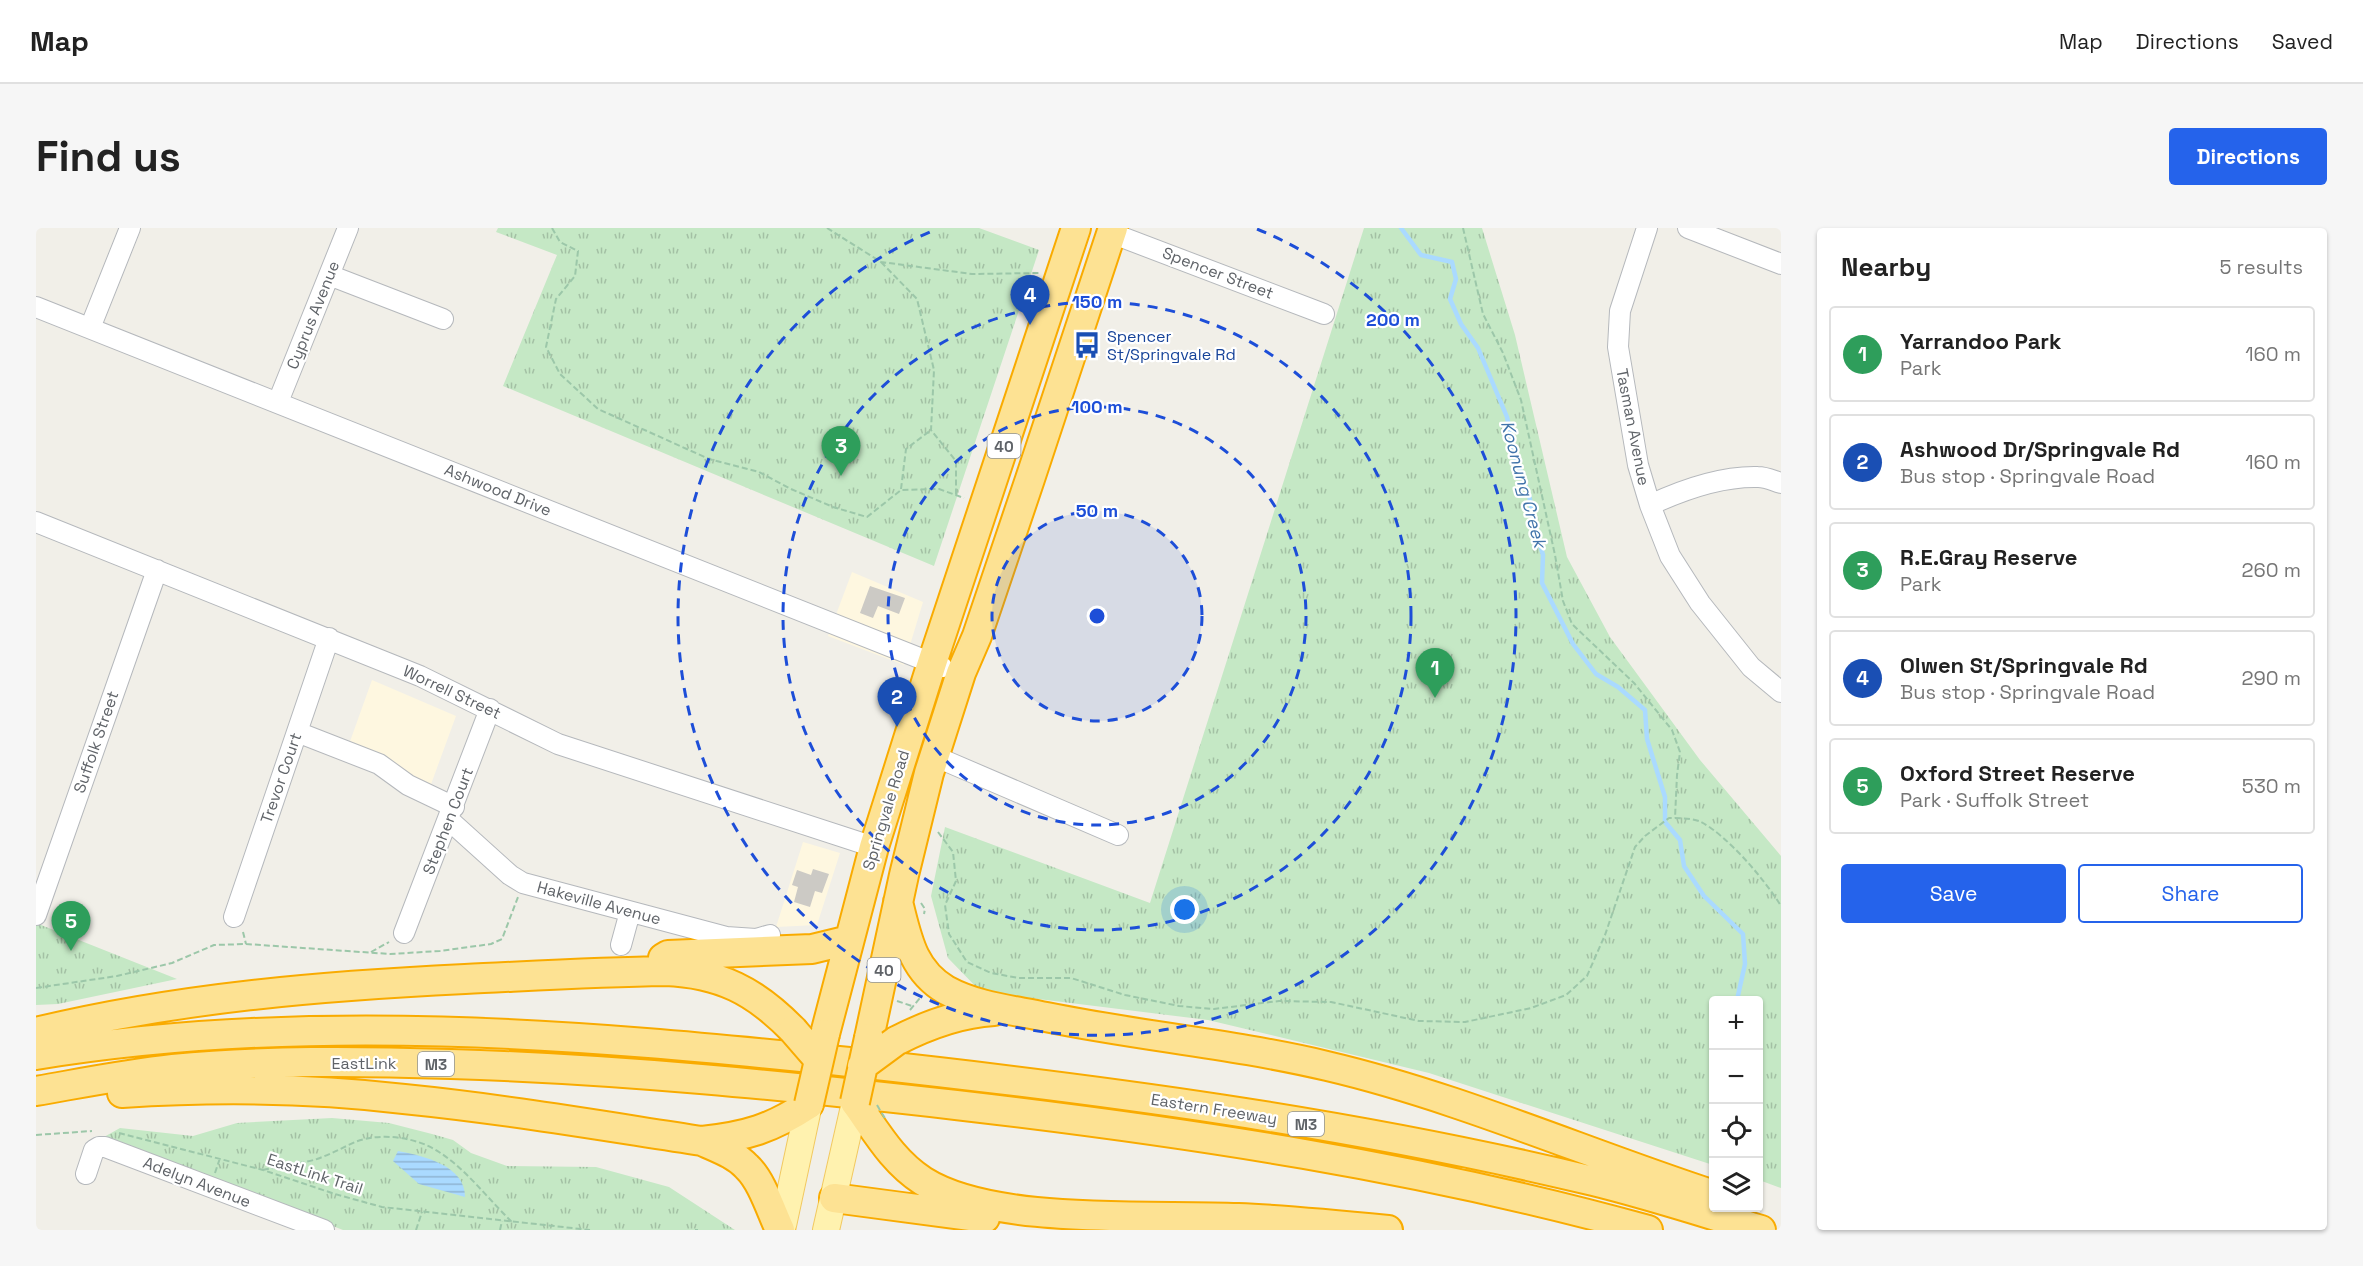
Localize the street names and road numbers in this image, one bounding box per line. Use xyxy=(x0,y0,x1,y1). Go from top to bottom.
street label: Spencer Street xyxy=(1159,242,1277,304)
street label: Cyprus Avenue xyxy=(282,258,344,372)
street label: Tasman Avenue xyxy=(1611,367,1655,487)
road number: 40 xyxy=(988,434,1020,458)
street label: Ashwood Drive xyxy=(441,459,555,521)
street label: Worrell Street xyxy=(400,660,504,724)
street label: Suffolk Street xyxy=(69,688,123,796)
street label: Trevor Court xyxy=(256,730,306,826)
street label: Springvale Road xyxy=(858,747,914,873)
street label: Stephen Court xyxy=(418,764,478,878)
street label: Hakeville Avenue xyxy=(535,876,663,930)
road number: 40 xyxy=(868,958,900,982)
road number: M3 xyxy=(418,1052,454,1076)
street label: EastLink xyxy=(332,1053,397,1074)
street label: Eastern Freeway xyxy=(1149,1089,1279,1129)
road number: M3 xyxy=(1288,1112,1324,1136)
street label: EastLink Trail xyxy=(264,1149,366,1199)
street label: Adelyn Avenue xyxy=(140,1152,254,1212)

